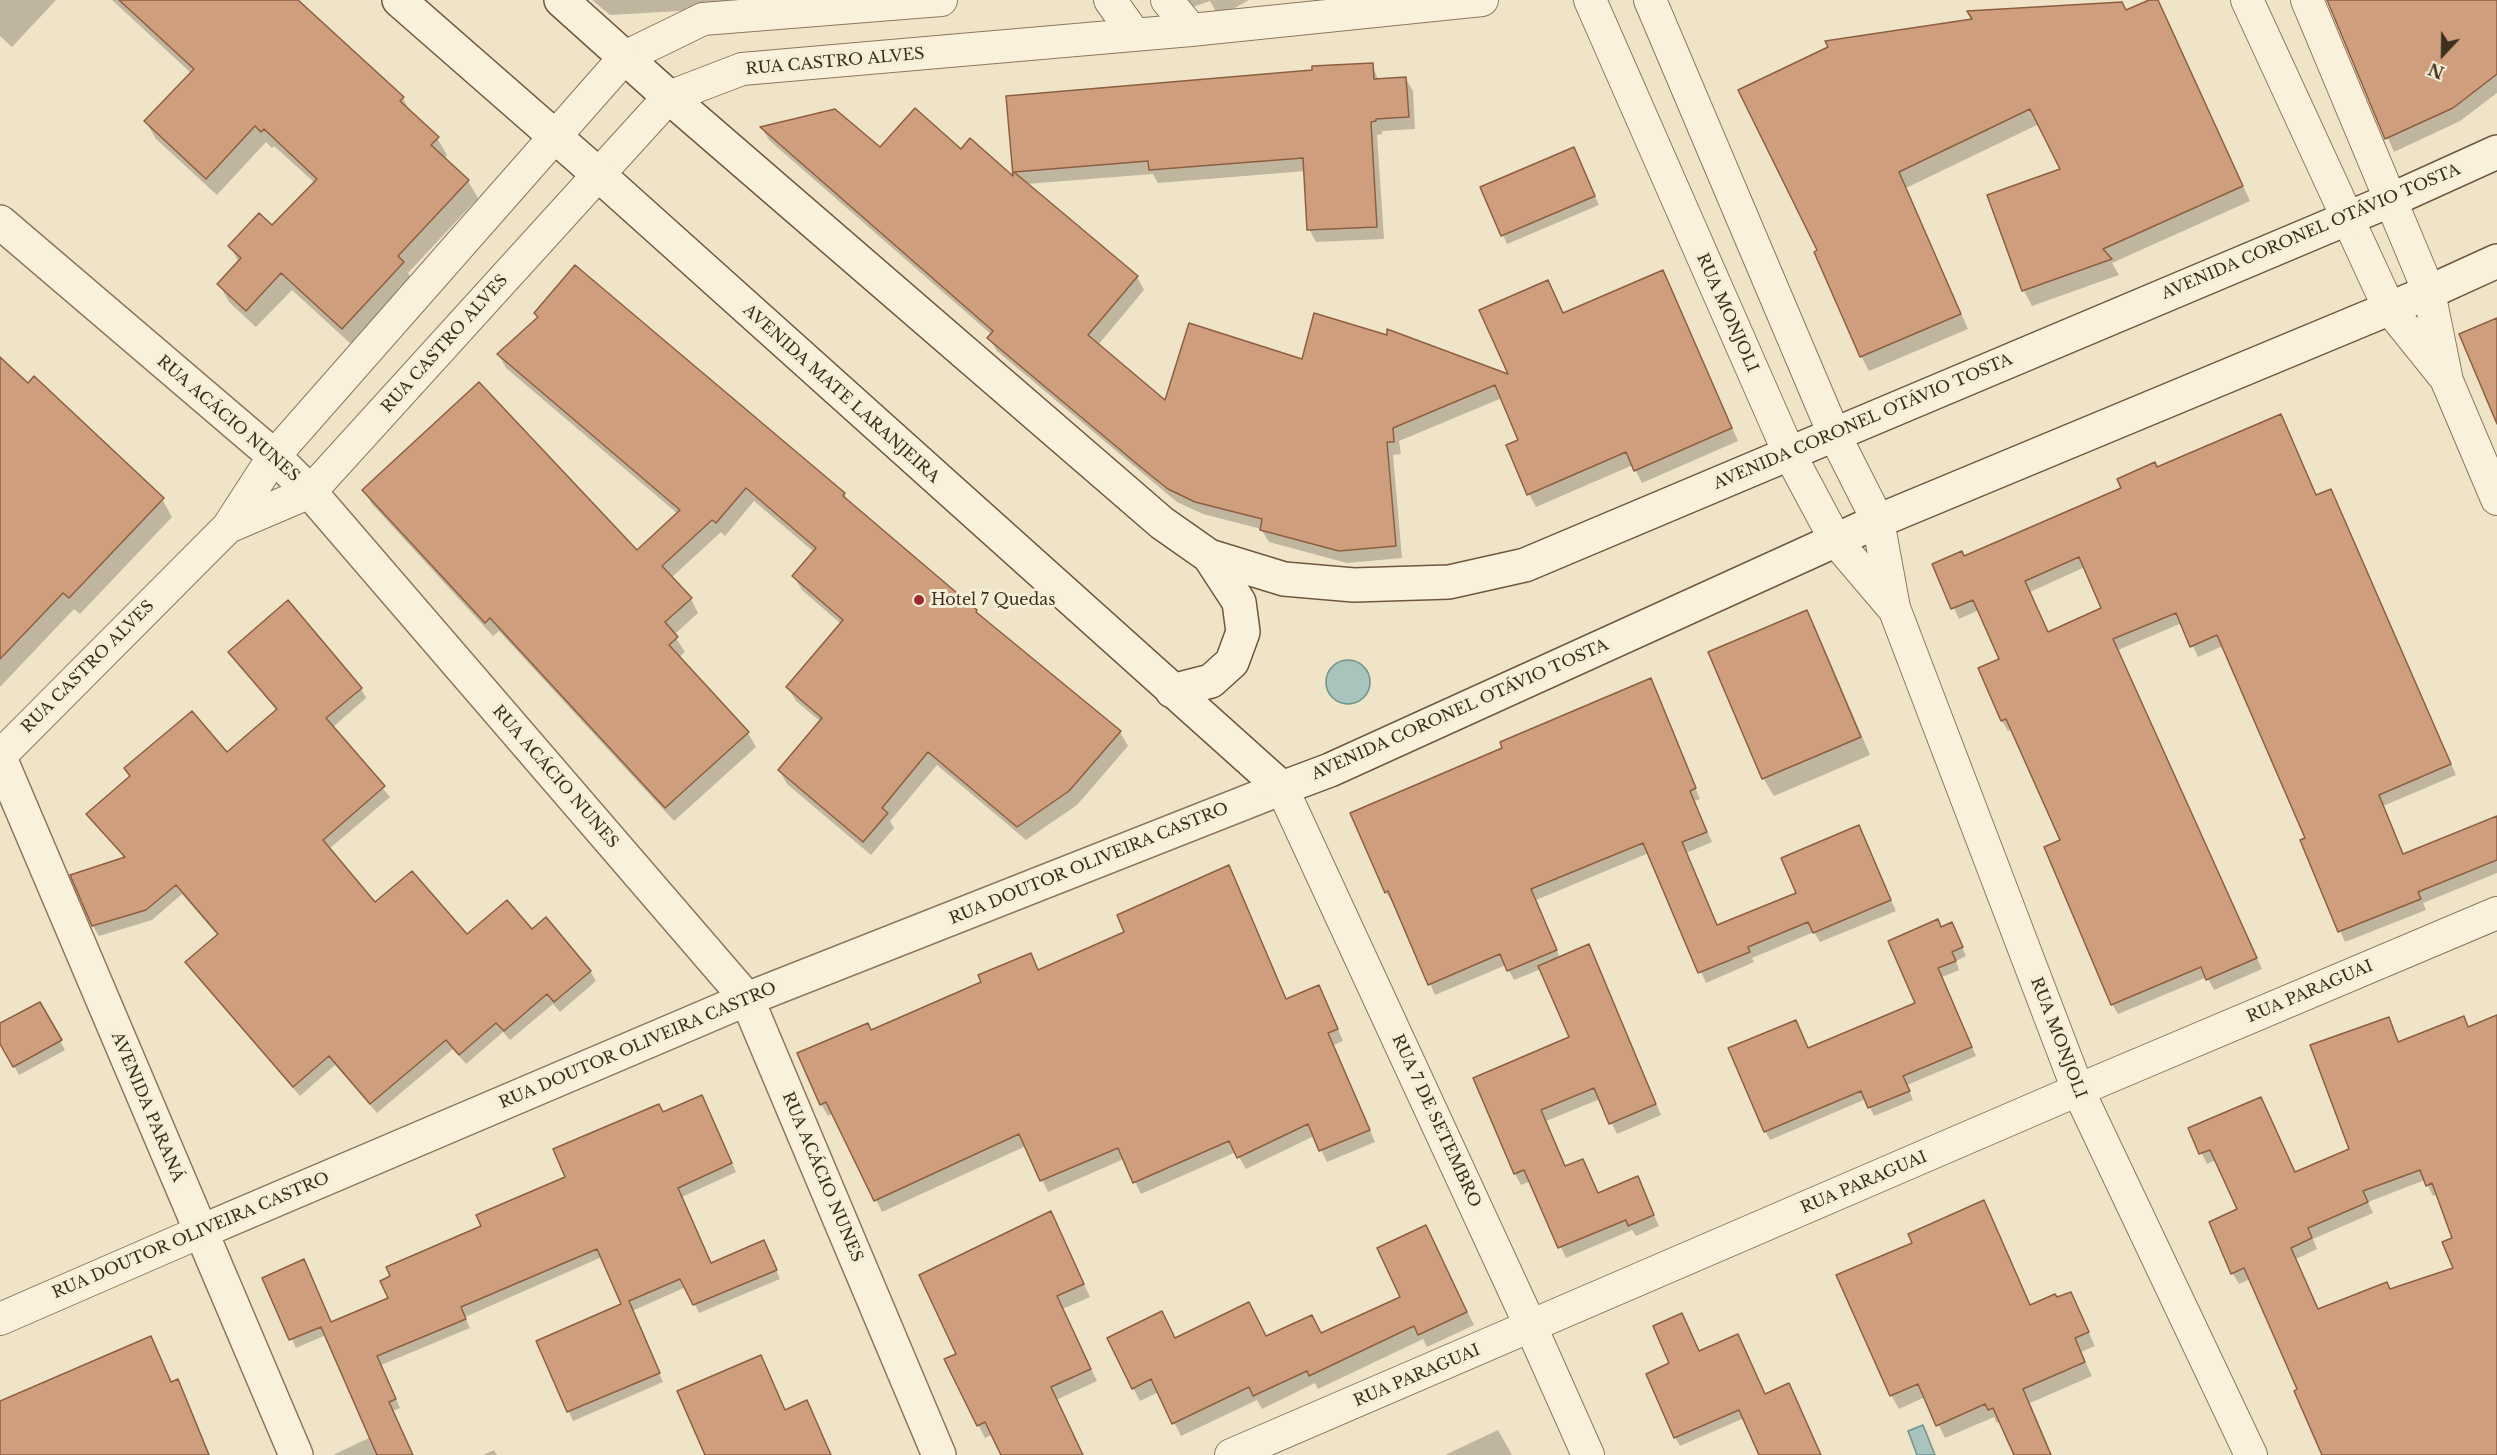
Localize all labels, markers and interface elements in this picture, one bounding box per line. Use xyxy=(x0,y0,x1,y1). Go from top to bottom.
north arrow xyxy=(2413,24,2473,84)
street label: RUA CASTRO ALVES xyxy=(745,45,925,79)
text: N xyxy=(2426,59,2447,83)
street label: AVENIDA CORONEL OTÁVIO TOSTA xyxy=(2159,160,2463,304)
street label: RUA MONJOLI xyxy=(1692,251,1762,375)
street label: RUA CASTRO ALVES xyxy=(378,271,512,417)
street label: AVENIDA MATE LARANJEIRA xyxy=(739,301,943,487)
street label: AVENIDA CORONEL OTÁVIO TOSTA xyxy=(1711,350,2015,494)
street label: RUA ACÁCIO NUNES xyxy=(153,352,303,486)
place label: Hotel 7 Quedas xyxy=(931,590,1055,610)
marker: Hotel 7 Quedas xyxy=(912,593,926,607)
street label: RUA CASTRO ALVES xyxy=(18,597,158,737)
street label: AVENIDA CORONEL OTÁVIO TOSTA xyxy=(1309,636,1611,784)
street label: RUA ACÁCIO NUNES xyxy=(488,702,622,852)
street label: RUA DOUTOR OLIVEIRA CASTRO xyxy=(947,799,1231,929)
street label: RUA PARAGUAI xyxy=(2244,957,2376,1027)
street label: RUA MONJOLI xyxy=(2026,975,2090,1101)
street label: RUA DOUTOR OLIVEIRA CASTRO xyxy=(497,979,779,1113)
street label: AVENIDA PARANÁ xyxy=(107,1029,187,1185)
street label: RUA 7 DE SETEMBRO xyxy=(1387,1031,1485,1211)
street label: RUA ACÁCIO NUNES xyxy=(777,1089,867,1265)
street label: RUA PARAGUAI xyxy=(1798,1148,1930,1218)
street label: RUA DOUTOR OLIVEIRA CASTRO xyxy=(50,1169,332,1303)
street label: RUA PARAGUAI xyxy=(1351,1341,1483,1411)

